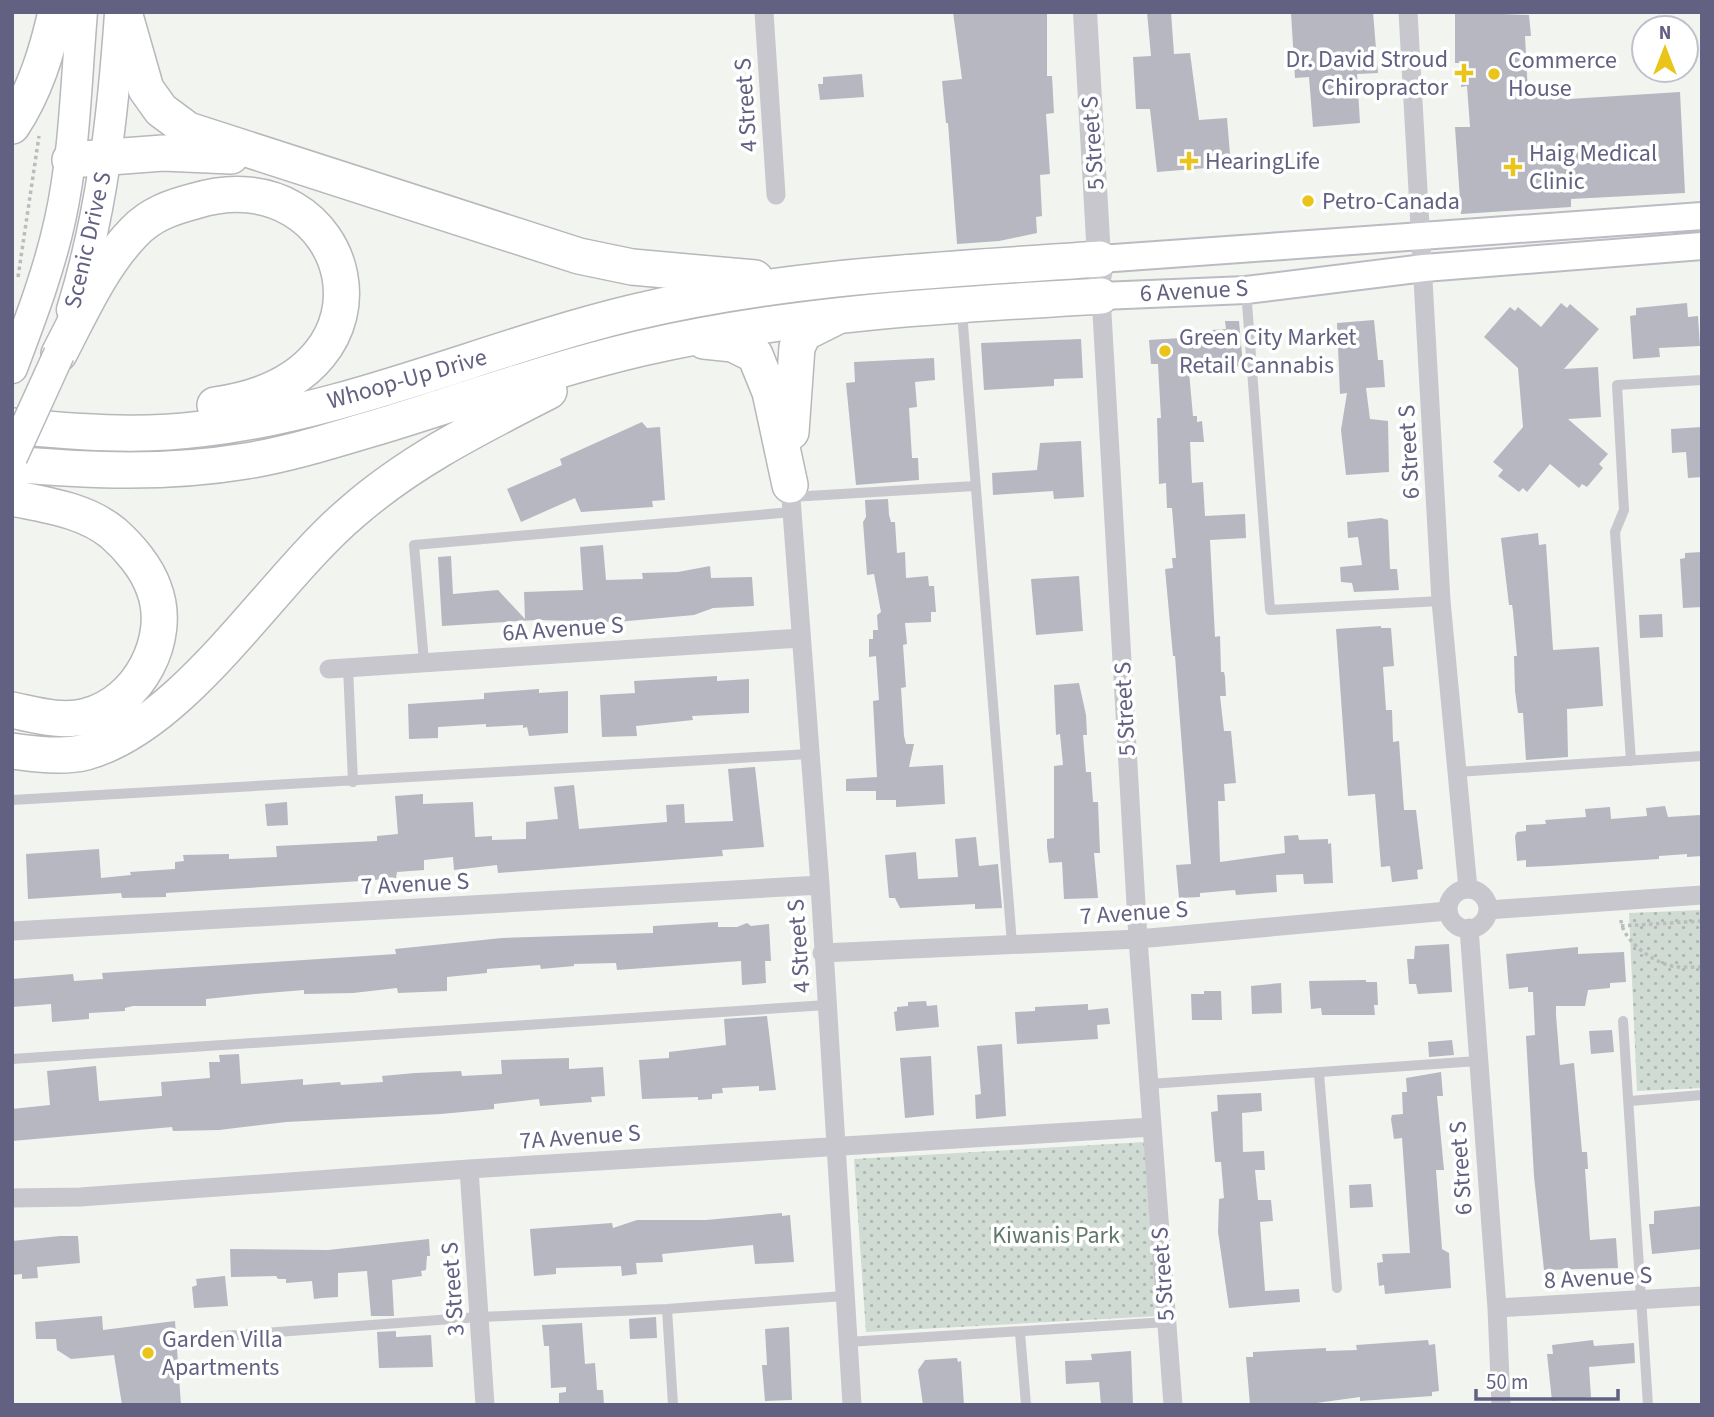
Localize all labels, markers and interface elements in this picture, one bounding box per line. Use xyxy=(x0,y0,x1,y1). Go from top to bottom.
north arrow xyxy=(1630,14,1700,84)
text: N xyxy=(1659,20,1671,47)
place label: Dr. David Stroud Chiropractor xyxy=(1286,42,1449,105)
place label: Commerce House xyxy=(1508,43,1617,106)
street label: 4 Street S xyxy=(725,57,767,153)
marker: Dr. David Stroud Chiropractor xyxy=(1454,63,1474,83)
marker: Commerce House xyxy=(1486,66,1502,82)
street label: 5 Street S xyxy=(1072,95,1114,191)
place label: Haig Medical Clinic xyxy=(1529,136,1657,199)
place label: HearingLife xyxy=(1205,144,1320,179)
marker: HearingLife xyxy=(1179,151,1199,171)
marker: Haig Medical Clinic xyxy=(1503,157,1523,177)
street label: Scenic Drive S xyxy=(55,168,121,312)
place label: Petro-Canada xyxy=(1322,184,1460,219)
marker: Petro-Canada xyxy=(1300,193,1316,209)
street label: 6 Avenue S xyxy=(1139,271,1249,311)
place label: Green City Market Retail Cannabis xyxy=(1179,320,1356,383)
street label: Whoop-Up Drive xyxy=(323,340,491,418)
marker: Green City Market Retail Cannabis xyxy=(1157,343,1173,359)
street label: 6 Street S xyxy=(1389,404,1429,500)
street label: 6A Avenue S xyxy=(501,607,625,651)
street label: 5 Street S xyxy=(1105,661,1145,757)
street label: 7 Avenue S xyxy=(360,864,470,904)
street label: 7 Avenue S xyxy=(1079,892,1189,934)
street label: 4 Street S xyxy=(778,898,820,994)
street label: 7A Avenue S xyxy=(518,1115,642,1159)
street label: 6 Street S xyxy=(1440,1120,1482,1216)
park label: Kiwanis Park xyxy=(992,1218,1120,1253)
street label: 5 Street S xyxy=(1142,1226,1184,1322)
street label: 3 Street S xyxy=(432,1241,474,1337)
street label: 8 Avenue S xyxy=(1543,1258,1653,1298)
place label: Garden Villa Apartments xyxy=(162,1322,283,1385)
marker: Garden Villa Apartments xyxy=(140,1345,156,1361)
scale bar xyxy=(1476,1358,1618,1402)
text: 50 m xyxy=(1486,1367,1528,1397)

